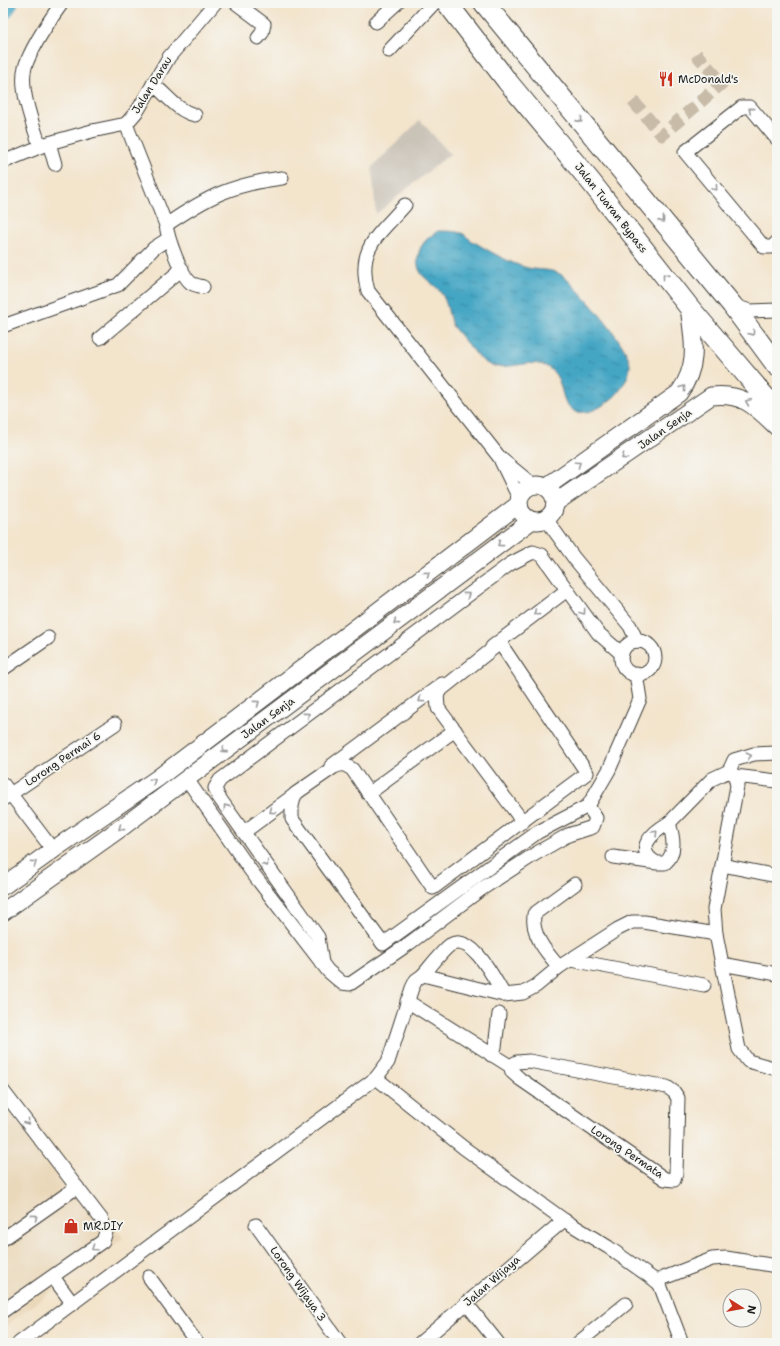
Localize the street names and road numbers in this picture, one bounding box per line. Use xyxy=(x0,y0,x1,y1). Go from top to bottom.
street label: Jalan Darau xyxy=(128,53,176,117)
street label: Jalan Tuaran Bypass xyxy=(571,160,651,256)
street label: Jalan Senja xyxy=(635,405,695,453)
street label: Jalan Senja xyxy=(238,694,298,742)
street label: Lorong Permai 6 xyxy=(22,728,104,790)
street label: Lorong Permata xyxy=(588,1122,667,1182)
street label: Lorong Wijaya 3 xyxy=(266,1243,330,1325)
street label: Jalan Wijaya xyxy=(461,1252,524,1310)

